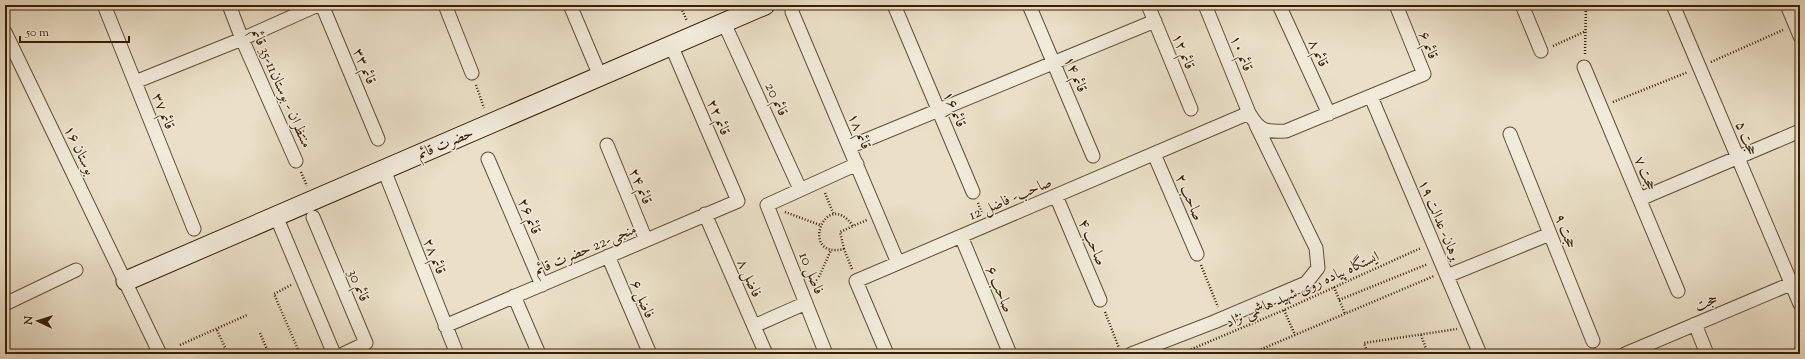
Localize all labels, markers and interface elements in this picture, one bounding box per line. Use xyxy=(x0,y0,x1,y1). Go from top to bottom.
scale bar xyxy=(20,18,129,44)
text: 50 m xyxy=(25,24,49,42)
street label: منتظران - بوستان11-35 قائم xyxy=(244,26,316,152)
street label: قائم ۶ xyxy=(1412,28,1443,63)
street label: قائم ۱۲ xyxy=(1165,30,1199,73)
street label: قائم ۱۰ xyxy=(1223,32,1257,75)
street label: قائم ۸ xyxy=(1301,36,1333,71)
street label: قائم ۳۳ xyxy=(346,45,381,88)
street label: قائم ۱۴ xyxy=(1057,53,1092,96)
street label: قائم 20 xyxy=(758,79,793,120)
street label: قائم ۱۶ xyxy=(936,88,971,131)
street label: قائم ۳۷ xyxy=(145,90,179,133)
street label: قائم ۲۲ xyxy=(700,96,735,139)
street label: قائم ۱۸ xyxy=(841,110,876,153)
street label: حجت ۵ xyxy=(1729,118,1762,159)
street label: بوستان ۱۶ xyxy=(58,122,100,179)
street label: حضرت قائم xyxy=(414,123,478,167)
street label: حجت ۷ xyxy=(1628,153,1661,194)
street label: قائم ۲۴ xyxy=(622,165,657,208)
street label: صاحب ۲ xyxy=(1169,171,1208,224)
street label: صاحب- فاضل 12 xyxy=(966,172,1055,226)
street label: برهان- عدالت ۱۹ xyxy=(1412,176,1465,265)
street label: قائم ۲۶ xyxy=(511,195,546,238)
street label: حجت ۹ xyxy=(1548,211,1581,252)
street label: صاحب ۴ xyxy=(1072,216,1111,269)
street label: منجی-22 حضرت قائم xyxy=(531,219,640,282)
street label: قائم ۲۸ xyxy=(416,235,450,278)
street label: ایستگاه پیاده روی شهید هاشمی نژاد xyxy=(1222,246,1383,334)
street label: فاضل 10 xyxy=(793,249,829,298)
street label: فاضل ۸ xyxy=(731,256,766,301)
street label: صاحب ۶ xyxy=(979,263,1018,316)
street label: قائم 30 xyxy=(340,266,374,306)
street label: فاضل ۶ xyxy=(624,277,659,322)
street label: حجت xyxy=(1691,289,1722,318)
north arrow xyxy=(18,301,58,341)
text: N xyxy=(21,315,37,326)

